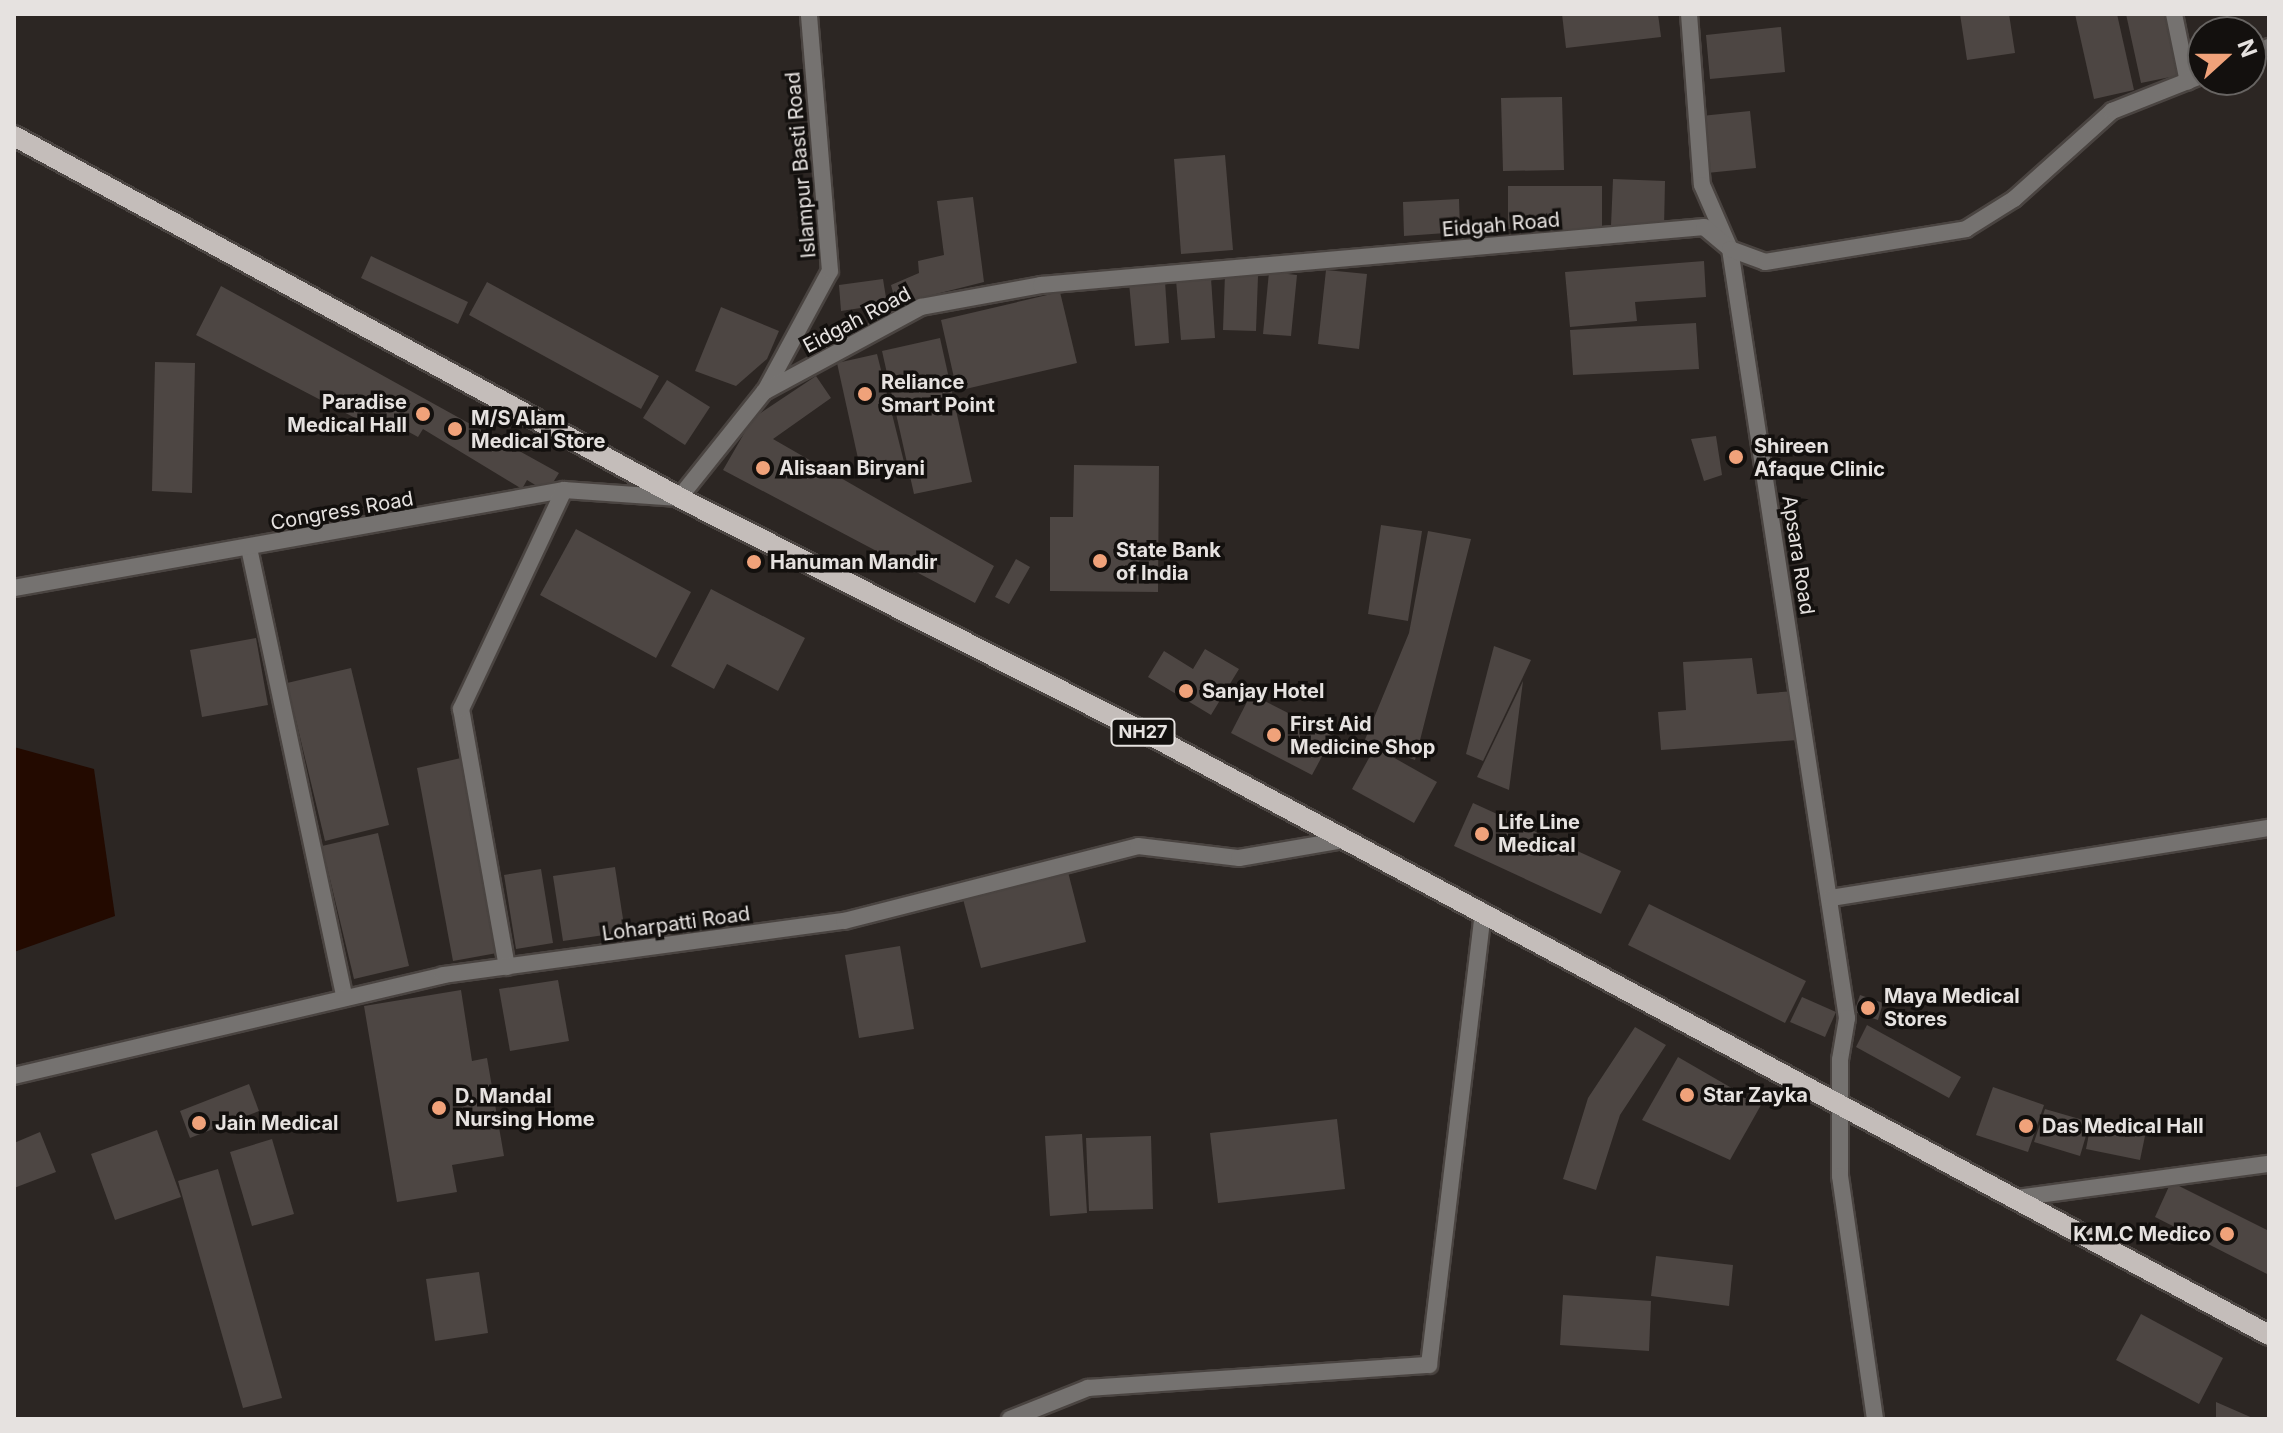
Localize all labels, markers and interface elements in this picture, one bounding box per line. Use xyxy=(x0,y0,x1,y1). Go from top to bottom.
north arrow xyxy=(2187,16,2267,96)
text: N xyxy=(2232,36,2263,61)
street label: Islampur Basti Road xyxy=(781,71,821,259)
street label: Eidgah Road xyxy=(1441,208,1561,242)
street label: Eidgah Road xyxy=(799,282,915,358)
place label: Reliance Smart Point xyxy=(881,370,995,417)
marker: Reliance Smart Point xyxy=(856,385,874,403)
place label: Paradise Medical Hall xyxy=(287,390,407,437)
marker: Paradise Medical Hall xyxy=(414,405,432,423)
place label: M/S Alam Medical Store xyxy=(471,406,605,453)
marker: M/S Alam Medical Store xyxy=(446,420,464,438)
place label: Shireen Afaque Clinic xyxy=(1754,434,1885,481)
marker: Shireen Afaque Clinic xyxy=(1725,446,1747,468)
place label: Alisaan Biryani xyxy=(779,456,925,480)
marker: Alisaan Biryani xyxy=(754,459,772,477)
street label: Congress Road xyxy=(269,487,415,535)
street label: Apsara Road xyxy=(1777,494,1819,616)
place label: State Bank of India xyxy=(1116,538,1221,585)
place label: Hanuman Mandir xyxy=(770,550,937,574)
marker: State Bank of India xyxy=(1091,552,1109,570)
marker: Hanuman Mandir xyxy=(745,553,763,571)
place label: Sanjay Hotel xyxy=(1202,679,1324,703)
marker: Sanjay Hotel xyxy=(1177,682,1195,700)
place label: First Aid Medicine Shop xyxy=(1290,712,1435,759)
road number: NH27 xyxy=(1109,718,1177,746)
marker: First Aid Medicine Shop xyxy=(1265,726,1283,744)
place label: Life Line Medical xyxy=(1498,810,1580,857)
marker: Life Line Medical xyxy=(1473,825,1491,843)
street label: Loharpatti Road xyxy=(600,902,752,946)
place label: Maya Medical Stores xyxy=(1884,984,2020,1031)
marker: Maya Medical Stores xyxy=(1859,999,1877,1017)
place label: Star Zayka xyxy=(1703,1083,1808,1107)
place label: D. Mandal Nursing Home xyxy=(455,1084,595,1131)
marker: Star Zayka xyxy=(1678,1086,1696,1104)
marker: D. Mandal Nursing Home xyxy=(430,1099,448,1117)
place label: Jain Medical xyxy=(215,1111,338,1135)
marker: Jain Medical xyxy=(190,1114,208,1132)
place label: Das Medical Hall xyxy=(2042,1114,2204,1138)
marker: Das Medical Hall xyxy=(2017,1117,2035,1135)
place label: K.M.C Medico xyxy=(2073,1222,2211,1246)
marker: K.M.C Medico xyxy=(2218,1225,2236,1243)

